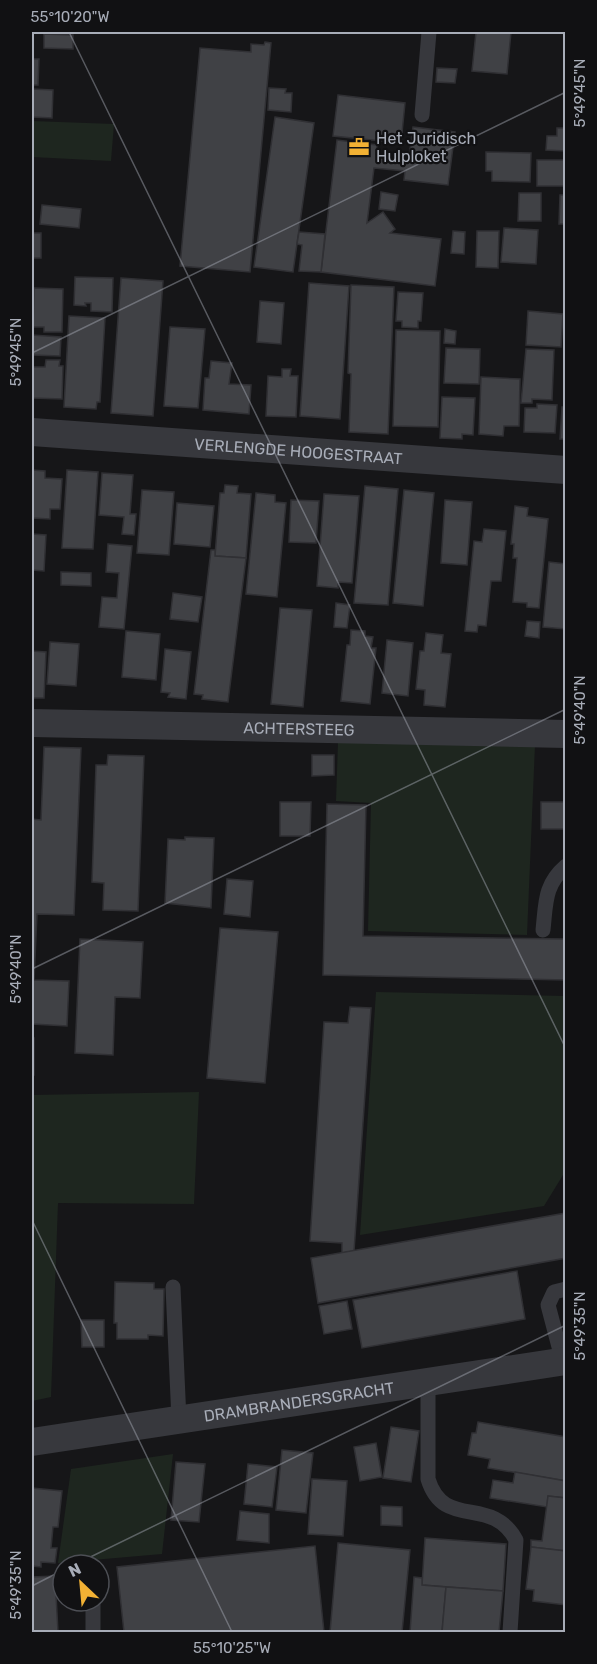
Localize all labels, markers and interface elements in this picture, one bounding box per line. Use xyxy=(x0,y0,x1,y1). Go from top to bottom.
text: 55°10'20"W xyxy=(31,8,109,26)
text: 5°49'45"N xyxy=(571,59,589,127)
place label: Het Juridisch Hulploket xyxy=(376,129,476,166)
office icon: Het Juridisch Hulploket xyxy=(347,135,371,159)
text: 5°49'45"N xyxy=(7,318,25,386)
street label: VERLENGDE HOOGESTRAAT xyxy=(193,435,403,468)
text: 5°49'40"N xyxy=(571,675,589,745)
street label: ACHTERSTEEG xyxy=(243,718,355,740)
text: 5°49'40"N xyxy=(7,934,25,1004)
text: 5°49'35"N xyxy=(571,1291,589,1361)
street label: DRAMBRANDERSGRACHT xyxy=(202,1378,396,1426)
text: 5°49'35"N xyxy=(7,1550,25,1620)
north arrow xyxy=(51,1553,111,1613)
text: N xyxy=(65,1559,84,1581)
text: 55°10'25"W xyxy=(193,1639,271,1657)

